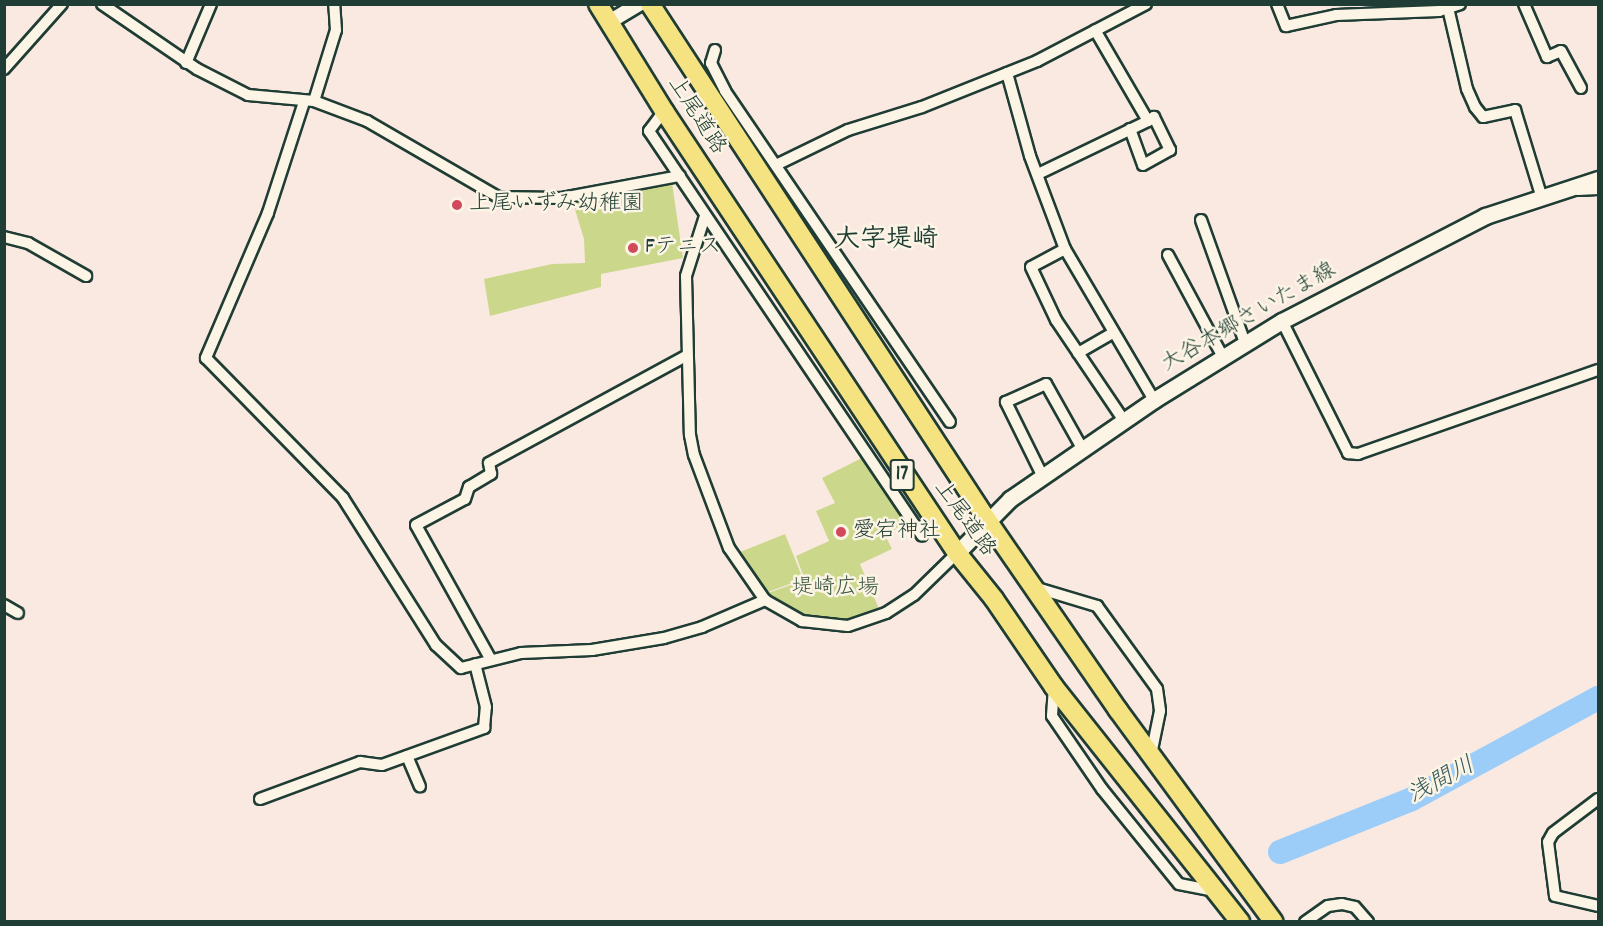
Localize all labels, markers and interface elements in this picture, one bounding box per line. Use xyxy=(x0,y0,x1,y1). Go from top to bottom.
street label: 上尾道路 xyxy=(661,72,731,160)
place label: 上尾いずみ幼稚園 xyxy=(469,192,645,218)
marker: 上尾いずみ幼稚園 xyxy=(450,198,464,212)
district label: 大字堤崎 xyxy=(834,225,938,257)
place label: Fテニス xyxy=(645,235,721,261)
marker: Fテニス xyxy=(626,241,640,255)
street label: 大谷本郷さいたま線 xyxy=(1157,257,1341,379)
road number: 17 xyxy=(888,457,916,493)
street label: 上尾道路 xyxy=(927,476,1001,562)
place label: 愛宕神社 xyxy=(853,519,941,545)
marker: 愛宕神社 xyxy=(834,525,848,539)
park label: 堤崎広場 xyxy=(791,576,879,602)
water label: 浅間川 xyxy=(1403,752,1481,812)

